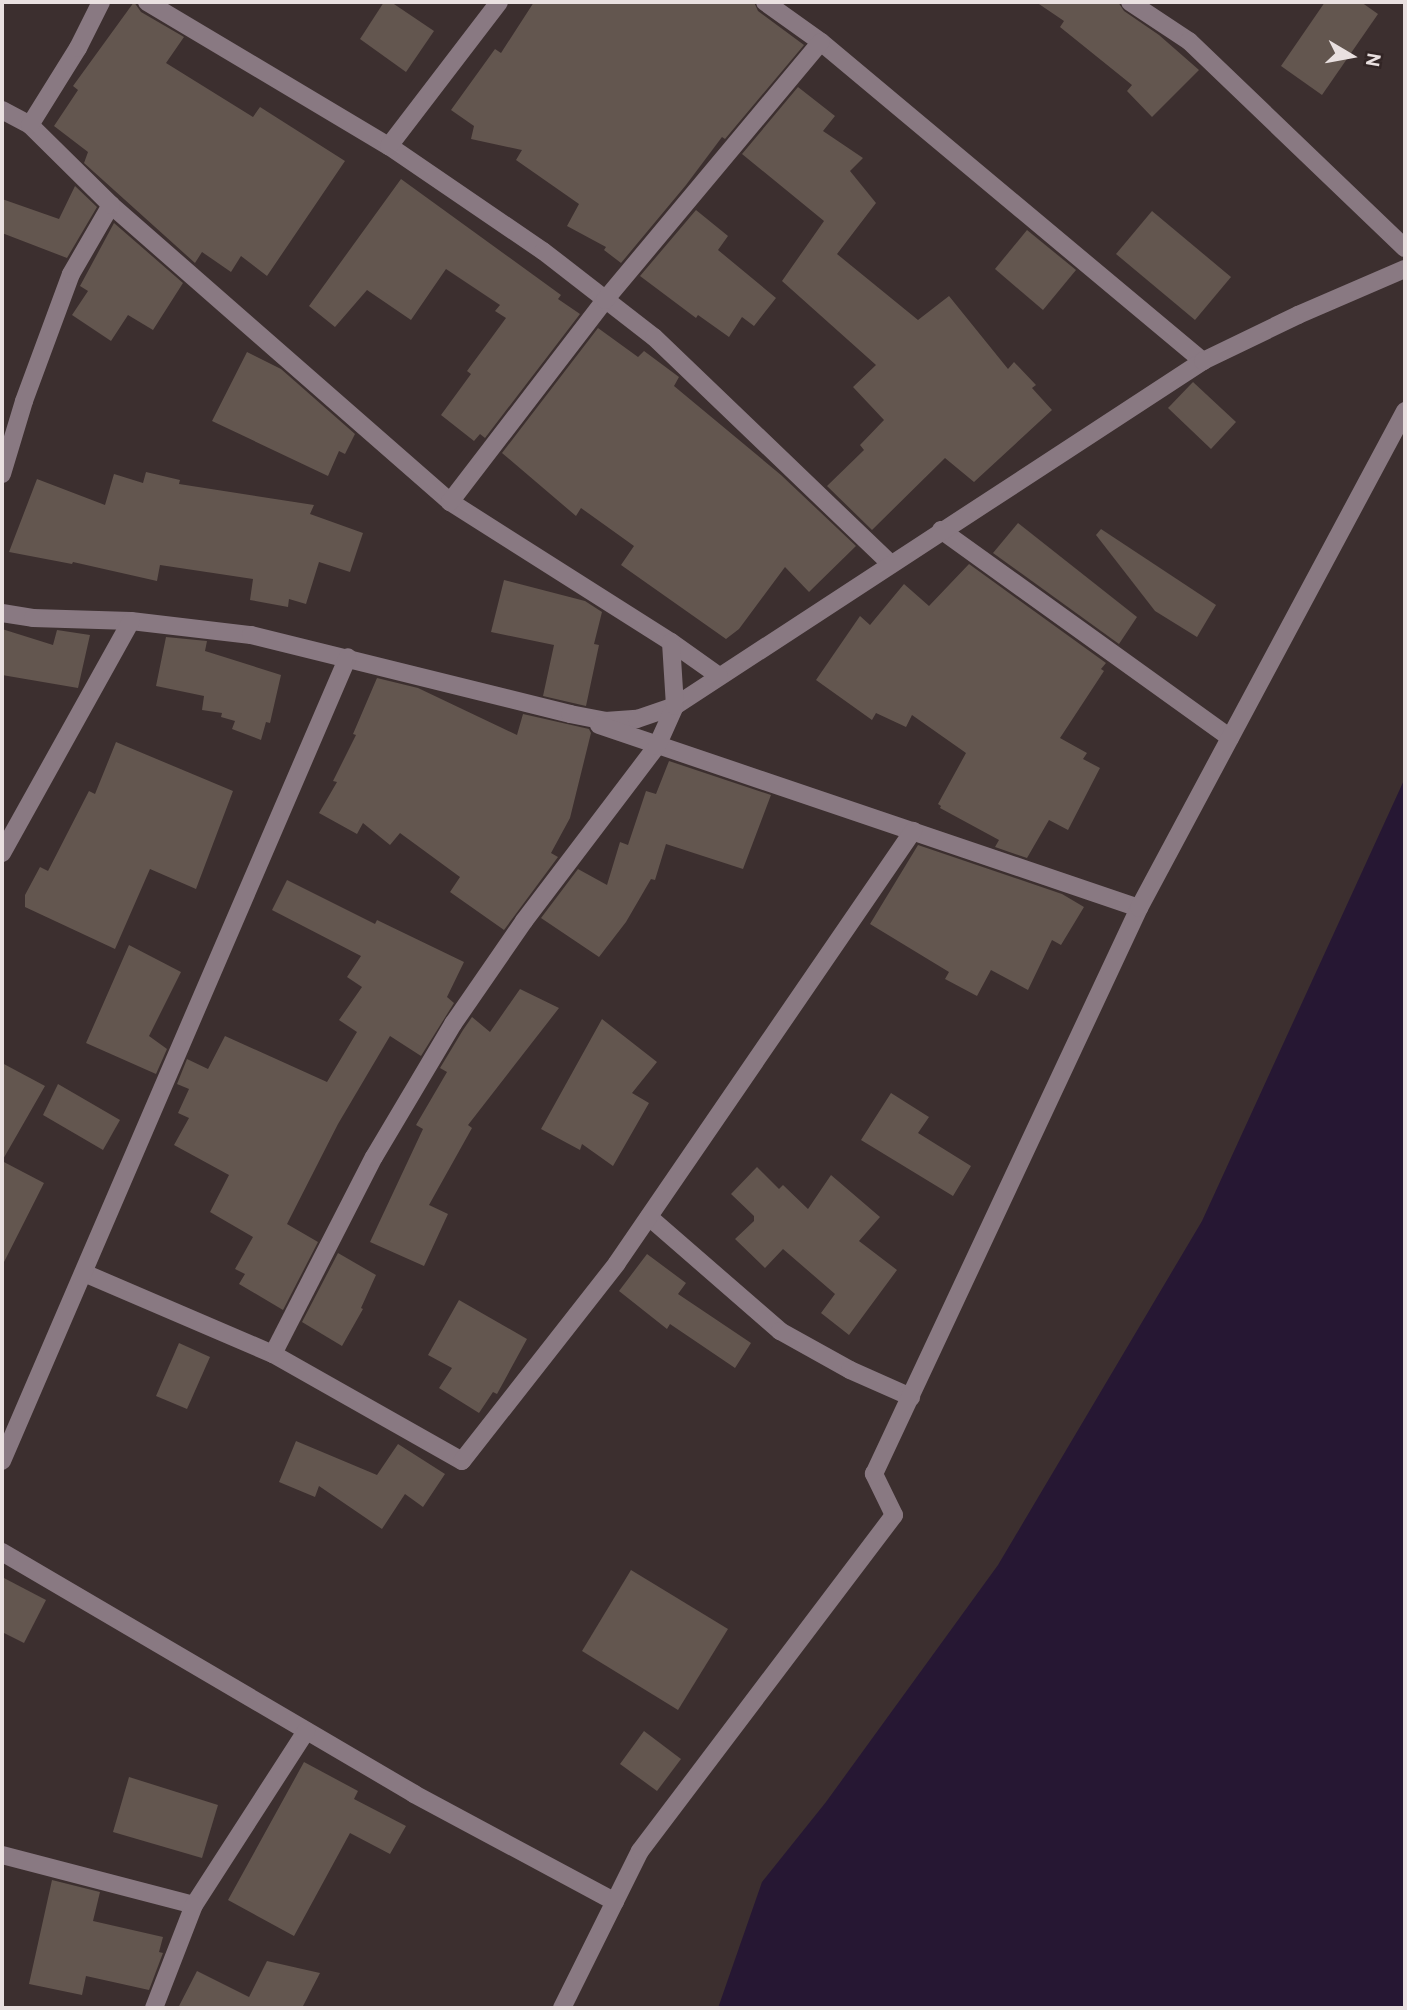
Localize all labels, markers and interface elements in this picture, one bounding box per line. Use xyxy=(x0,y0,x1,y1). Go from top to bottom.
north arrow xyxy=(1316,21,1386,91)
text: N xyxy=(1359,51,1385,68)

